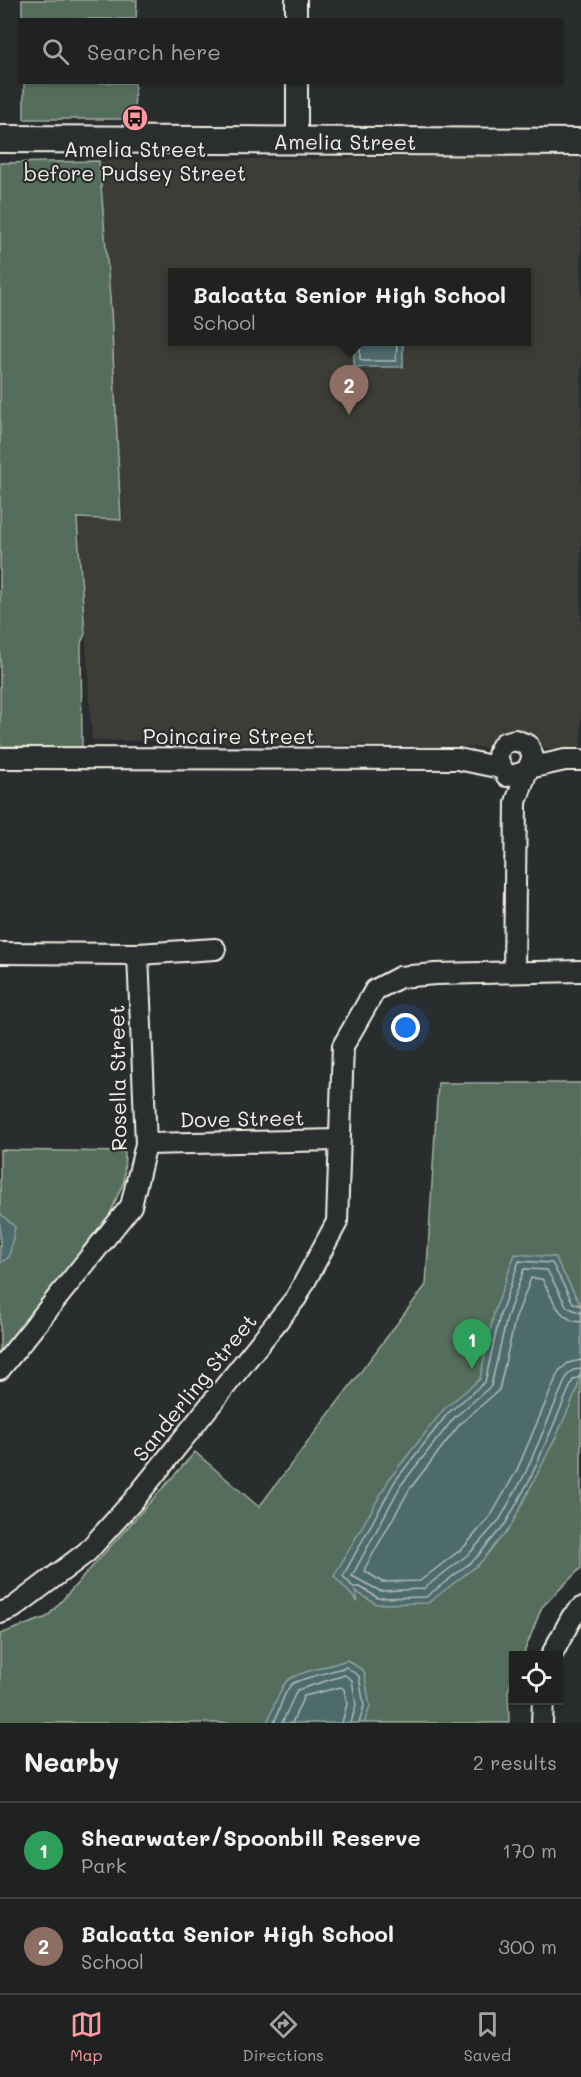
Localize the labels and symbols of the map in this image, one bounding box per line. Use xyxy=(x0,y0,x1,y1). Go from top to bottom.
bus stop icon: Amelia Street before Pudsey Street xyxy=(120,103,150,133)
street label: Amelia Street xyxy=(274,127,416,155)
place label: Amelia Street before Pudsey Street xyxy=(24,135,246,186)
pin: 2 xyxy=(330,366,368,415)
street label: Poincaire Street xyxy=(143,722,315,749)
street label: Rosella Street xyxy=(102,1005,132,1151)
your location xyxy=(391,1013,420,1042)
street label: Dove Street xyxy=(179,1103,305,1133)
street label: Sanderling Street xyxy=(126,1308,262,1466)
pin: 1 xyxy=(452,1320,492,1369)

